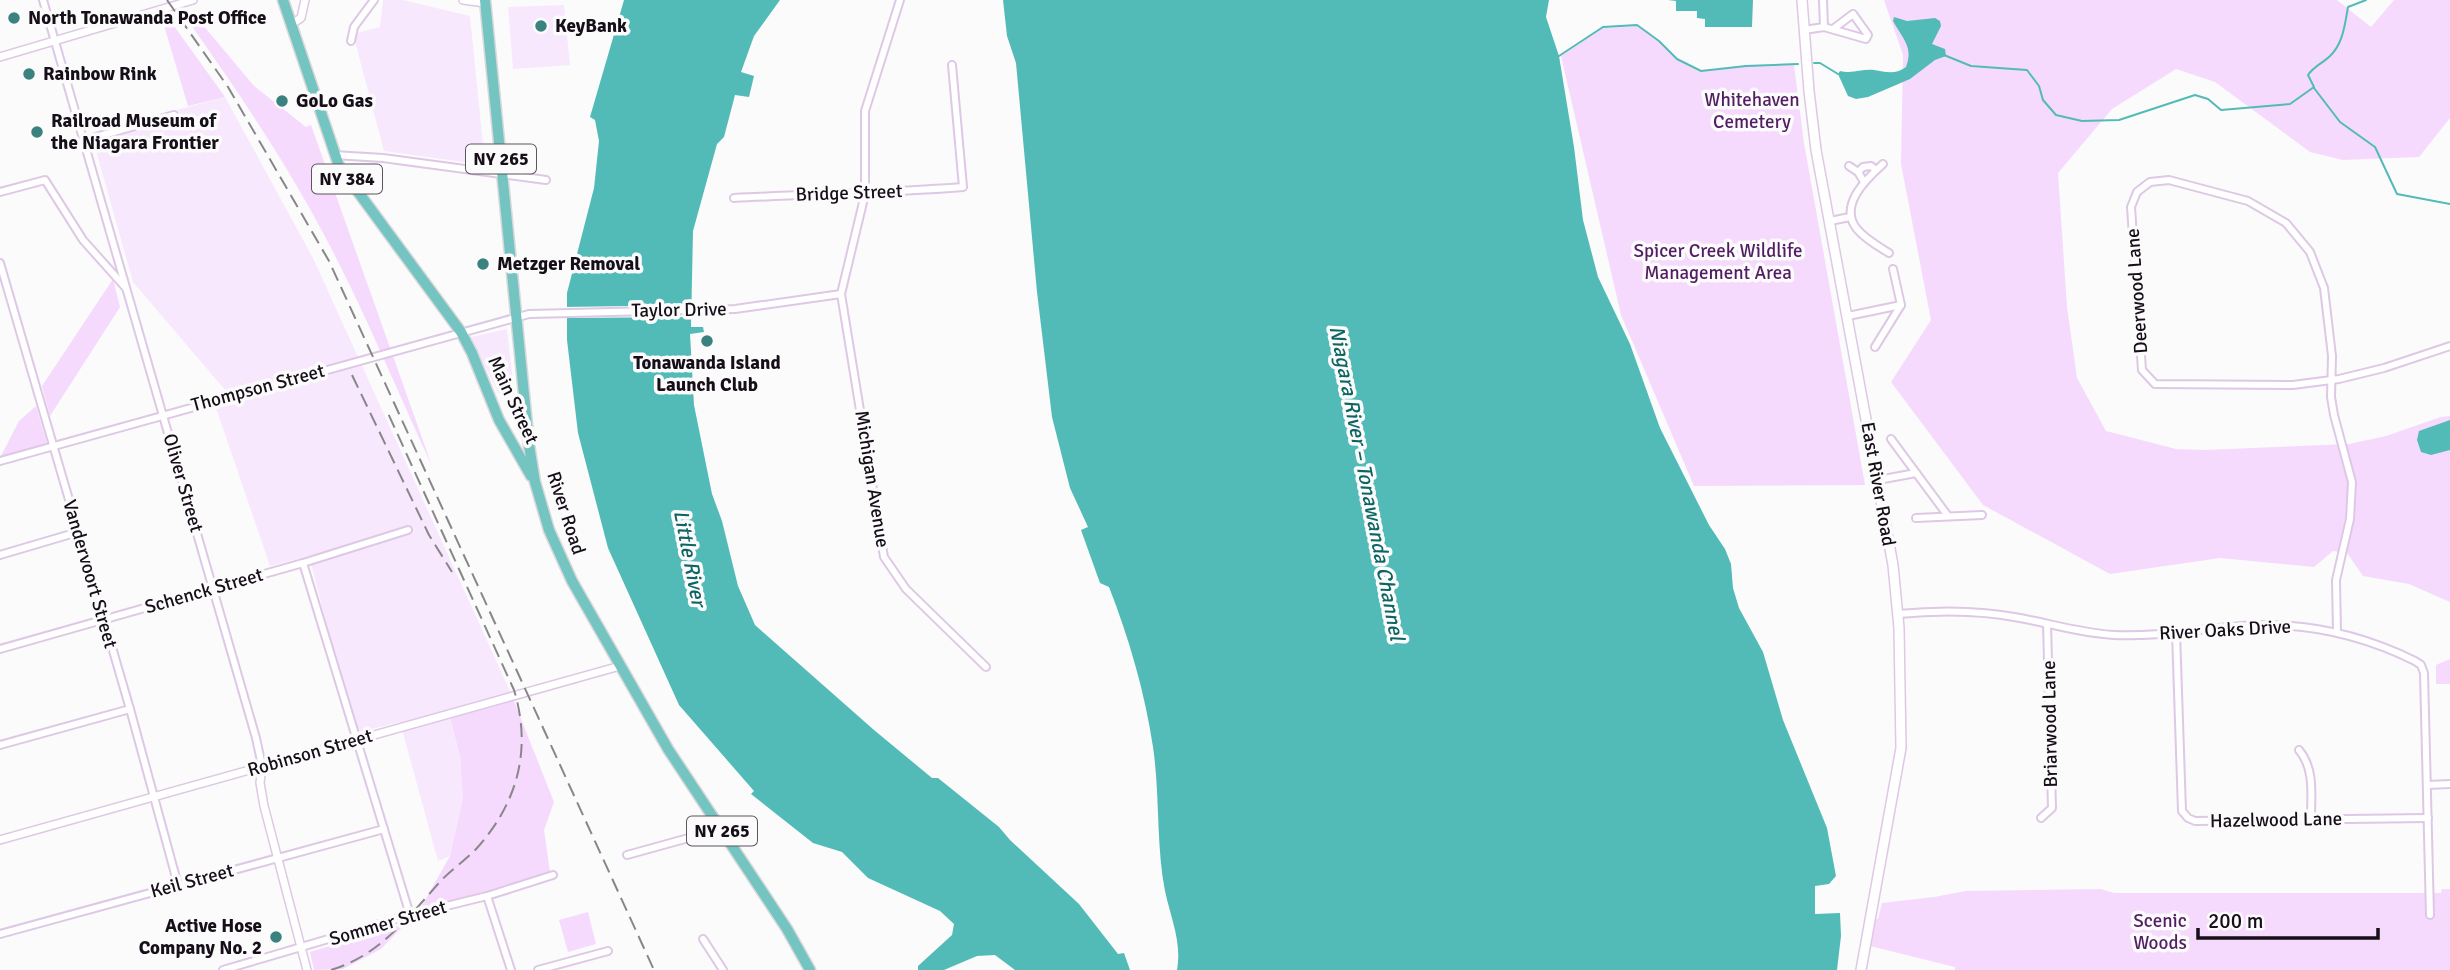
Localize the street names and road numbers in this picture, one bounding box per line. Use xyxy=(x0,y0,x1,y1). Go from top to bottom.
road number: NY 265 xyxy=(466,144,536,174)
road number: NY 384 xyxy=(312,164,382,194)
street label: Bridge Street xyxy=(795,179,903,207)
street label: Deerwood Lane xyxy=(2121,228,2153,354)
street label: Taylor Drive xyxy=(631,297,727,323)
street label: Main Street xyxy=(482,352,544,448)
street label: Thompson Street xyxy=(189,359,328,417)
street label: Michigan Avenue xyxy=(849,409,895,549)
street label: East River Road xyxy=(1855,420,1901,548)
street label: Oliver Street xyxy=(157,431,209,535)
street label: River Road xyxy=(541,468,591,558)
street label: Vandervoort Street xyxy=(57,497,123,651)
street label: Schenck Street xyxy=(142,563,266,619)
street label: River Oaks Drive xyxy=(2159,615,2291,645)
street label: Briarwood Lane xyxy=(2037,660,2063,788)
street label: Robinson Street xyxy=(245,724,376,782)
street label: Hazelwood Lane xyxy=(2210,807,2342,833)
road number: NY 265 xyxy=(687,816,757,846)
street label: Keil Street xyxy=(148,858,236,904)
street label: Sommer Street xyxy=(327,895,450,951)

